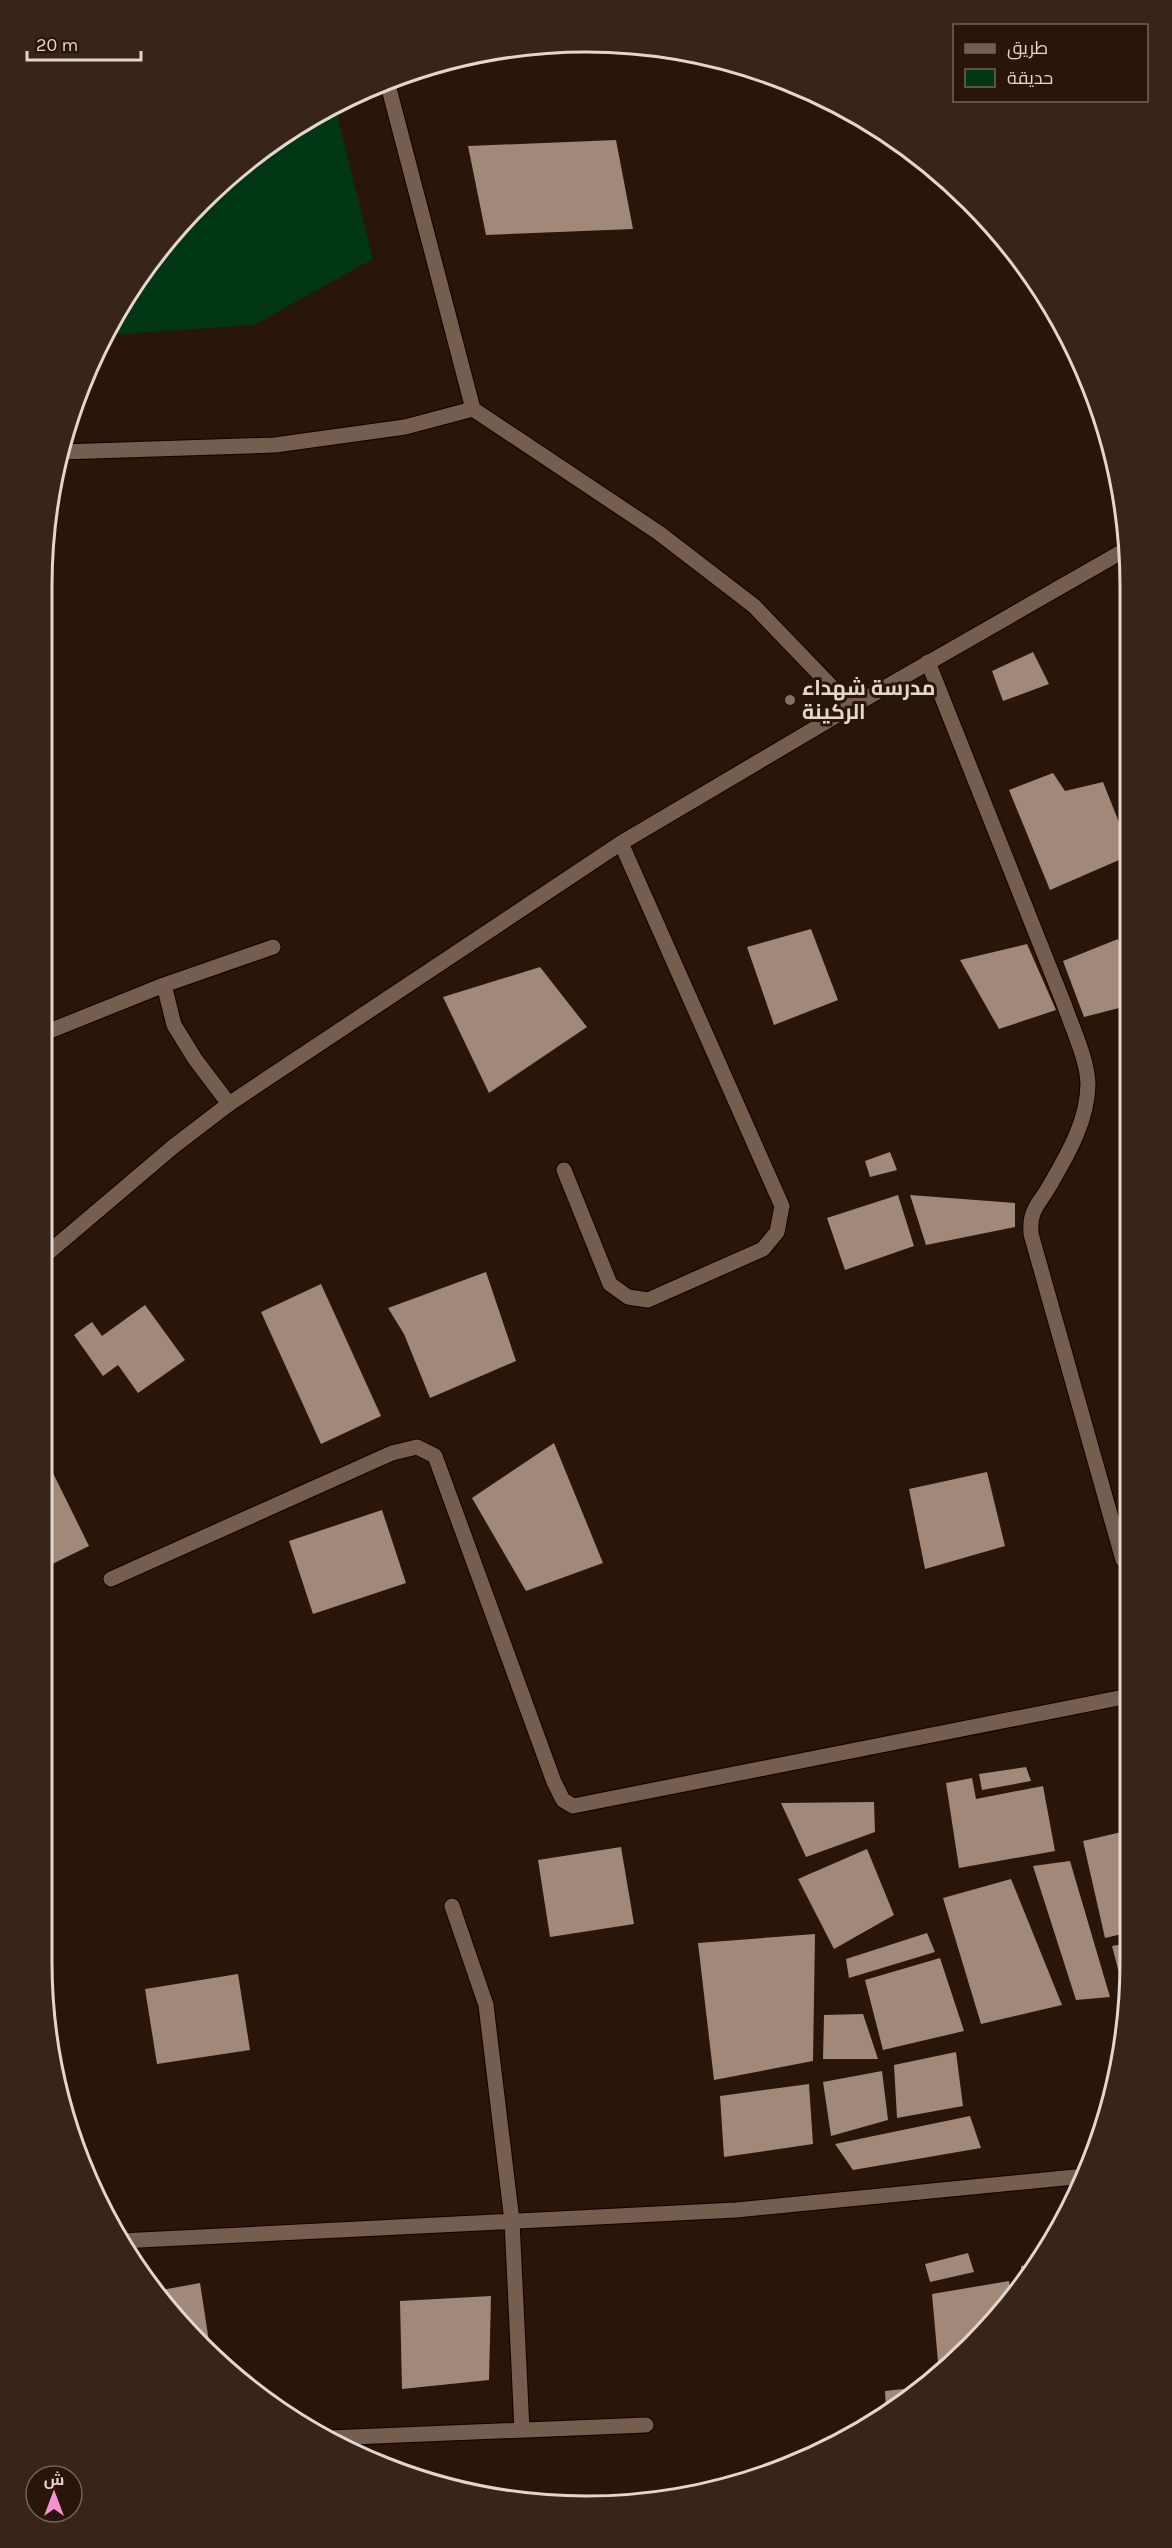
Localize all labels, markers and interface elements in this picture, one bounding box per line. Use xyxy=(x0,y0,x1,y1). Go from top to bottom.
scale bar xyxy=(27,24,141,62)
legend xyxy=(953,24,1148,102)
text: 20 m xyxy=(36,34,78,56)
text: طريق xyxy=(1007,37,1048,60)
text: حديقة xyxy=(1007,67,1053,89)
place label: مدرسة شهداء الركينة xyxy=(802,676,935,724)
marker: مدرسة شهداء الركينة xyxy=(783,693,797,707)
north arrow xyxy=(24,2464,84,2524)
text: ش xyxy=(44,2470,64,2489)

